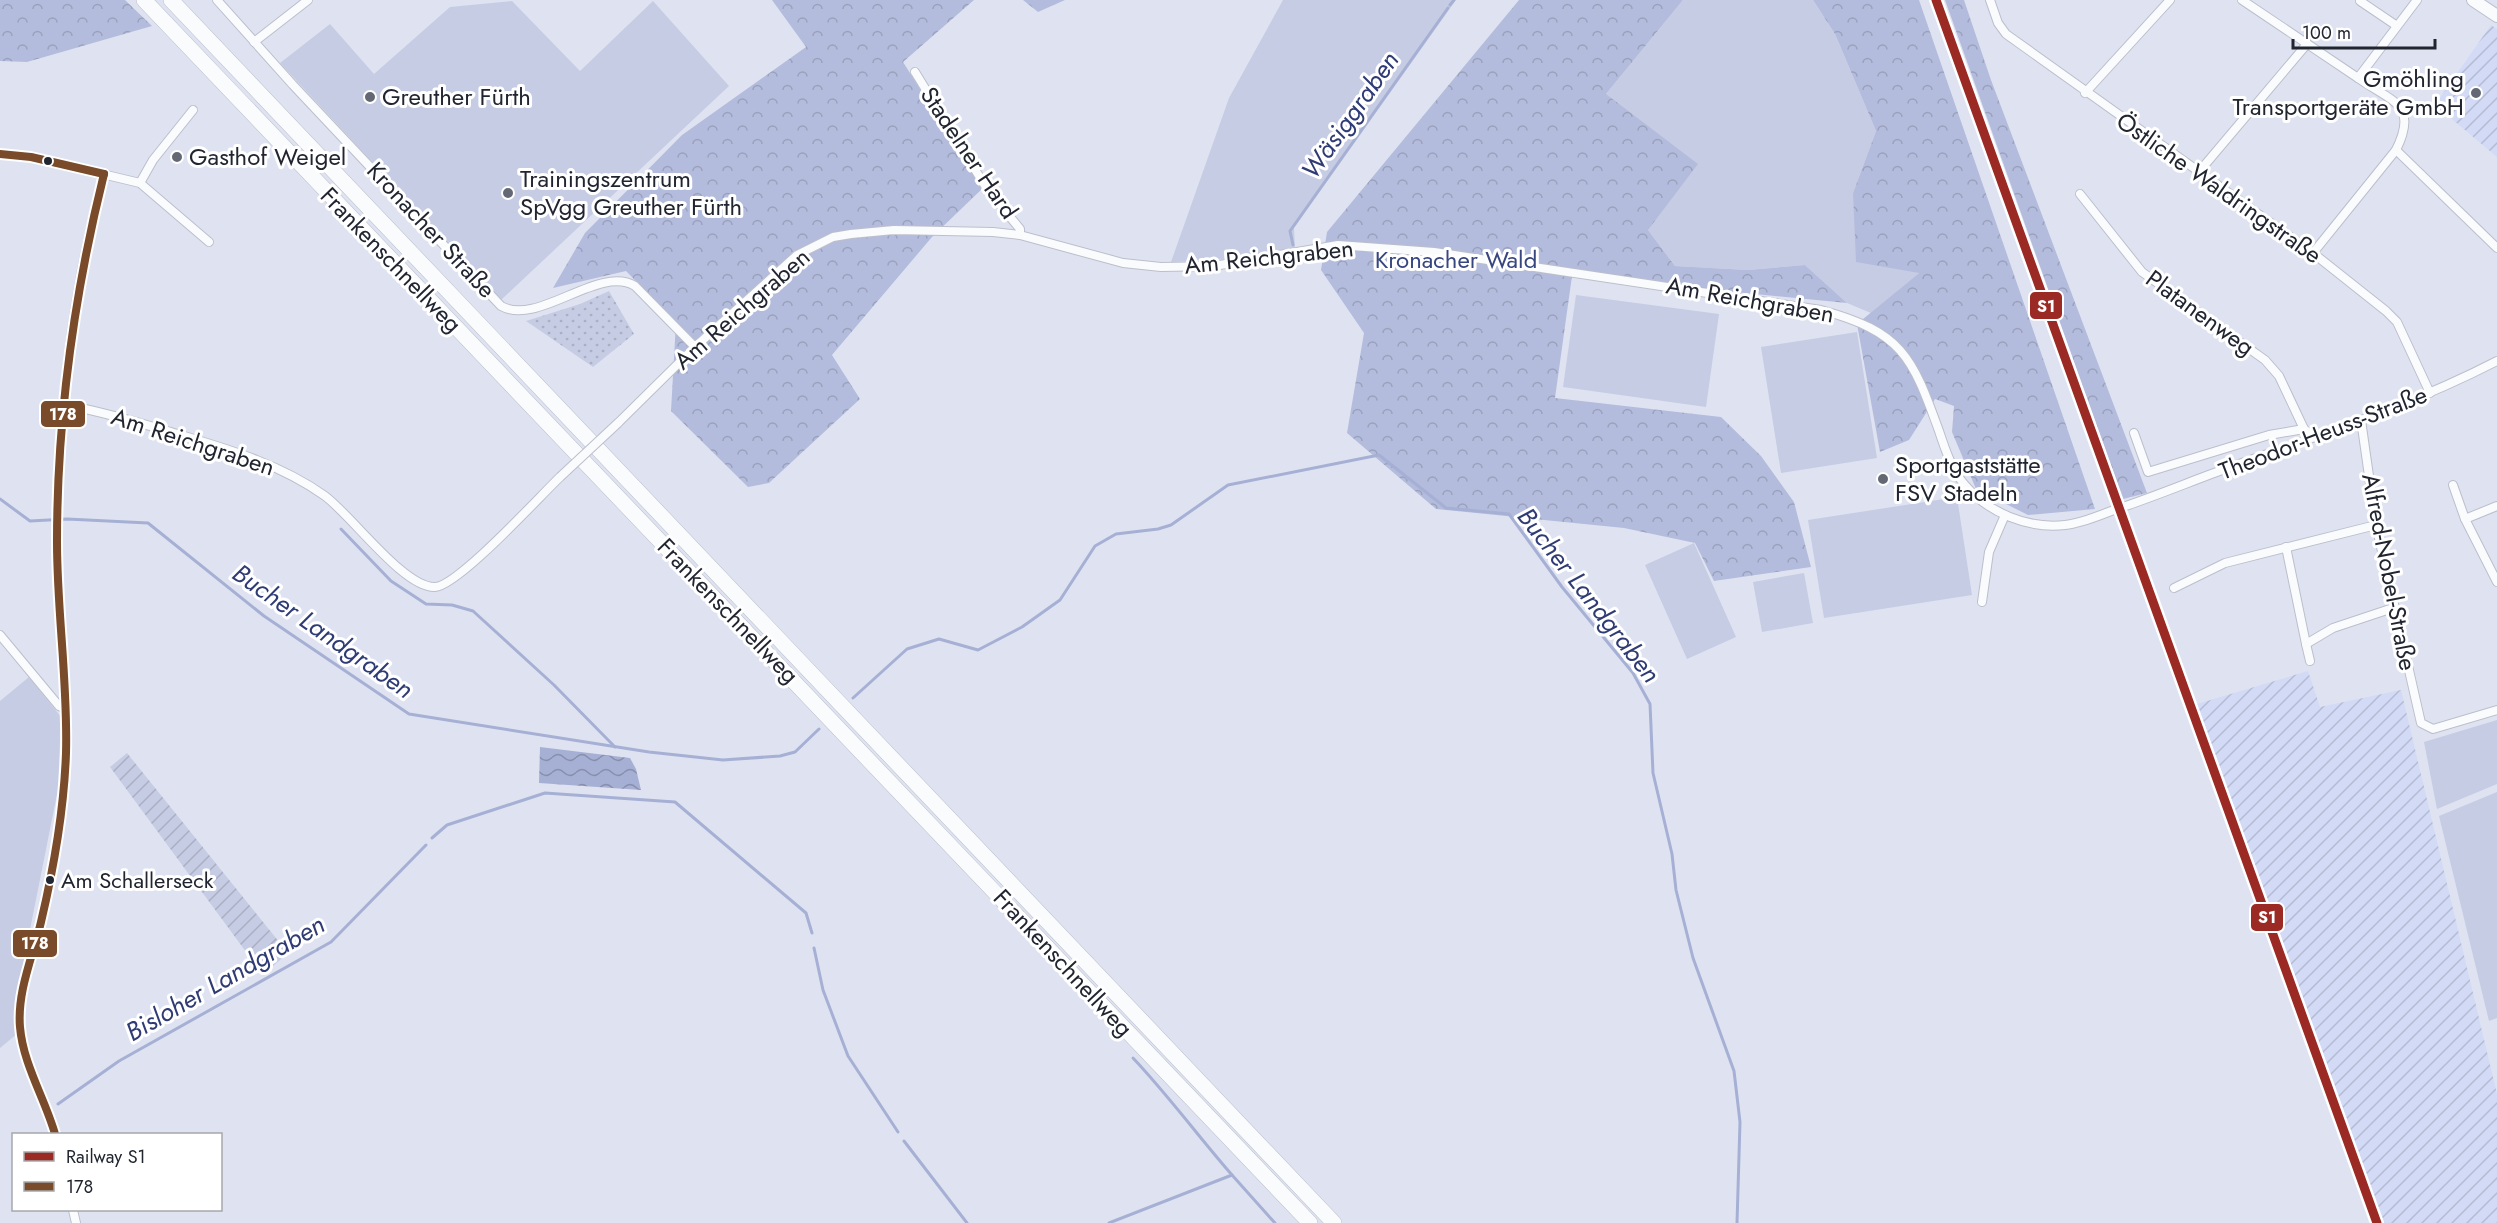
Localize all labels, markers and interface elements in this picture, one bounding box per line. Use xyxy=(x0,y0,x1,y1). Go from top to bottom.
scale bar xyxy=(2293,12,2436,50)
text: 100 m xyxy=(2302,20,2351,46)
water label: Wäsiggraben xyxy=(1292,43,1408,187)
place label: Gmöhling Transportgeräte GmbH xyxy=(2233,61,2464,124)
place label: Greuther Fürth xyxy=(382,79,531,114)
street label: Stadelner Hard xyxy=(912,80,1027,226)
marker: Gmöhling Transportgeräte GmbH xyxy=(2469,86,2483,100)
marker: Greuther Fürth xyxy=(363,90,377,104)
street label: Östliche Waldringstraße xyxy=(2109,103,2329,272)
place label: Gasthof Weigel xyxy=(189,139,346,174)
marker: Gasthof Weigel xyxy=(170,150,184,164)
street label: Kronacher Straße xyxy=(359,154,504,306)
unlabelled marker xyxy=(42,155,54,167)
place label: Trainingszentrum SpVgg Greuther Fürth xyxy=(520,161,742,224)
street label: Frankenschnellweg xyxy=(312,179,470,340)
marker: Trainingszentrum SpVgg Greuther Fürth xyxy=(501,186,515,200)
street label: Am Reichgraben xyxy=(1183,230,1355,283)
street label: Am Reichgraben xyxy=(666,240,817,378)
park label: Kronacher Wald xyxy=(1375,242,1537,277)
street label: Platanenweg xyxy=(2139,261,2262,364)
street label: Am Reichgraben xyxy=(1663,268,1837,331)
line badge: S1 xyxy=(2029,291,2063,320)
text: S1 xyxy=(2037,295,2055,318)
street label: Theodor-Heuss-Straße xyxy=(2214,377,2432,488)
street label: Am Reichgraben xyxy=(107,399,279,484)
line badge: 178 xyxy=(40,400,86,428)
text: 178 xyxy=(49,403,77,426)
place label: Sportgaststätte FSV Stadeln xyxy=(1895,447,2041,510)
street label: Alfred-Nobel-Straße xyxy=(2353,470,2426,673)
marker: Sportgaststätte FSV Stadeln xyxy=(1876,472,1890,486)
water label: Bucher Landgraben xyxy=(1508,499,1670,691)
street label: Frankenschnellweg xyxy=(649,530,807,691)
water label: Bucher Landgraben xyxy=(225,554,421,708)
place label: Am Schallerseck xyxy=(61,864,214,896)
marker: Am Schallerseck xyxy=(44,874,56,886)
street label: Frankenschnellweg xyxy=(986,881,1141,1044)
line badge: S1 xyxy=(2250,903,2284,932)
water label: Bisloher Landgraben xyxy=(118,905,332,1051)
text: S1 xyxy=(2258,906,2276,929)
line badge: 178 xyxy=(12,929,58,958)
text: 178 xyxy=(21,932,49,955)
legend xyxy=(12,1133,222,1211)
text: Railway S1 xyxy=(66,1144,146,1170)
text: 178 xyxy=(66,1174,93,1200)

